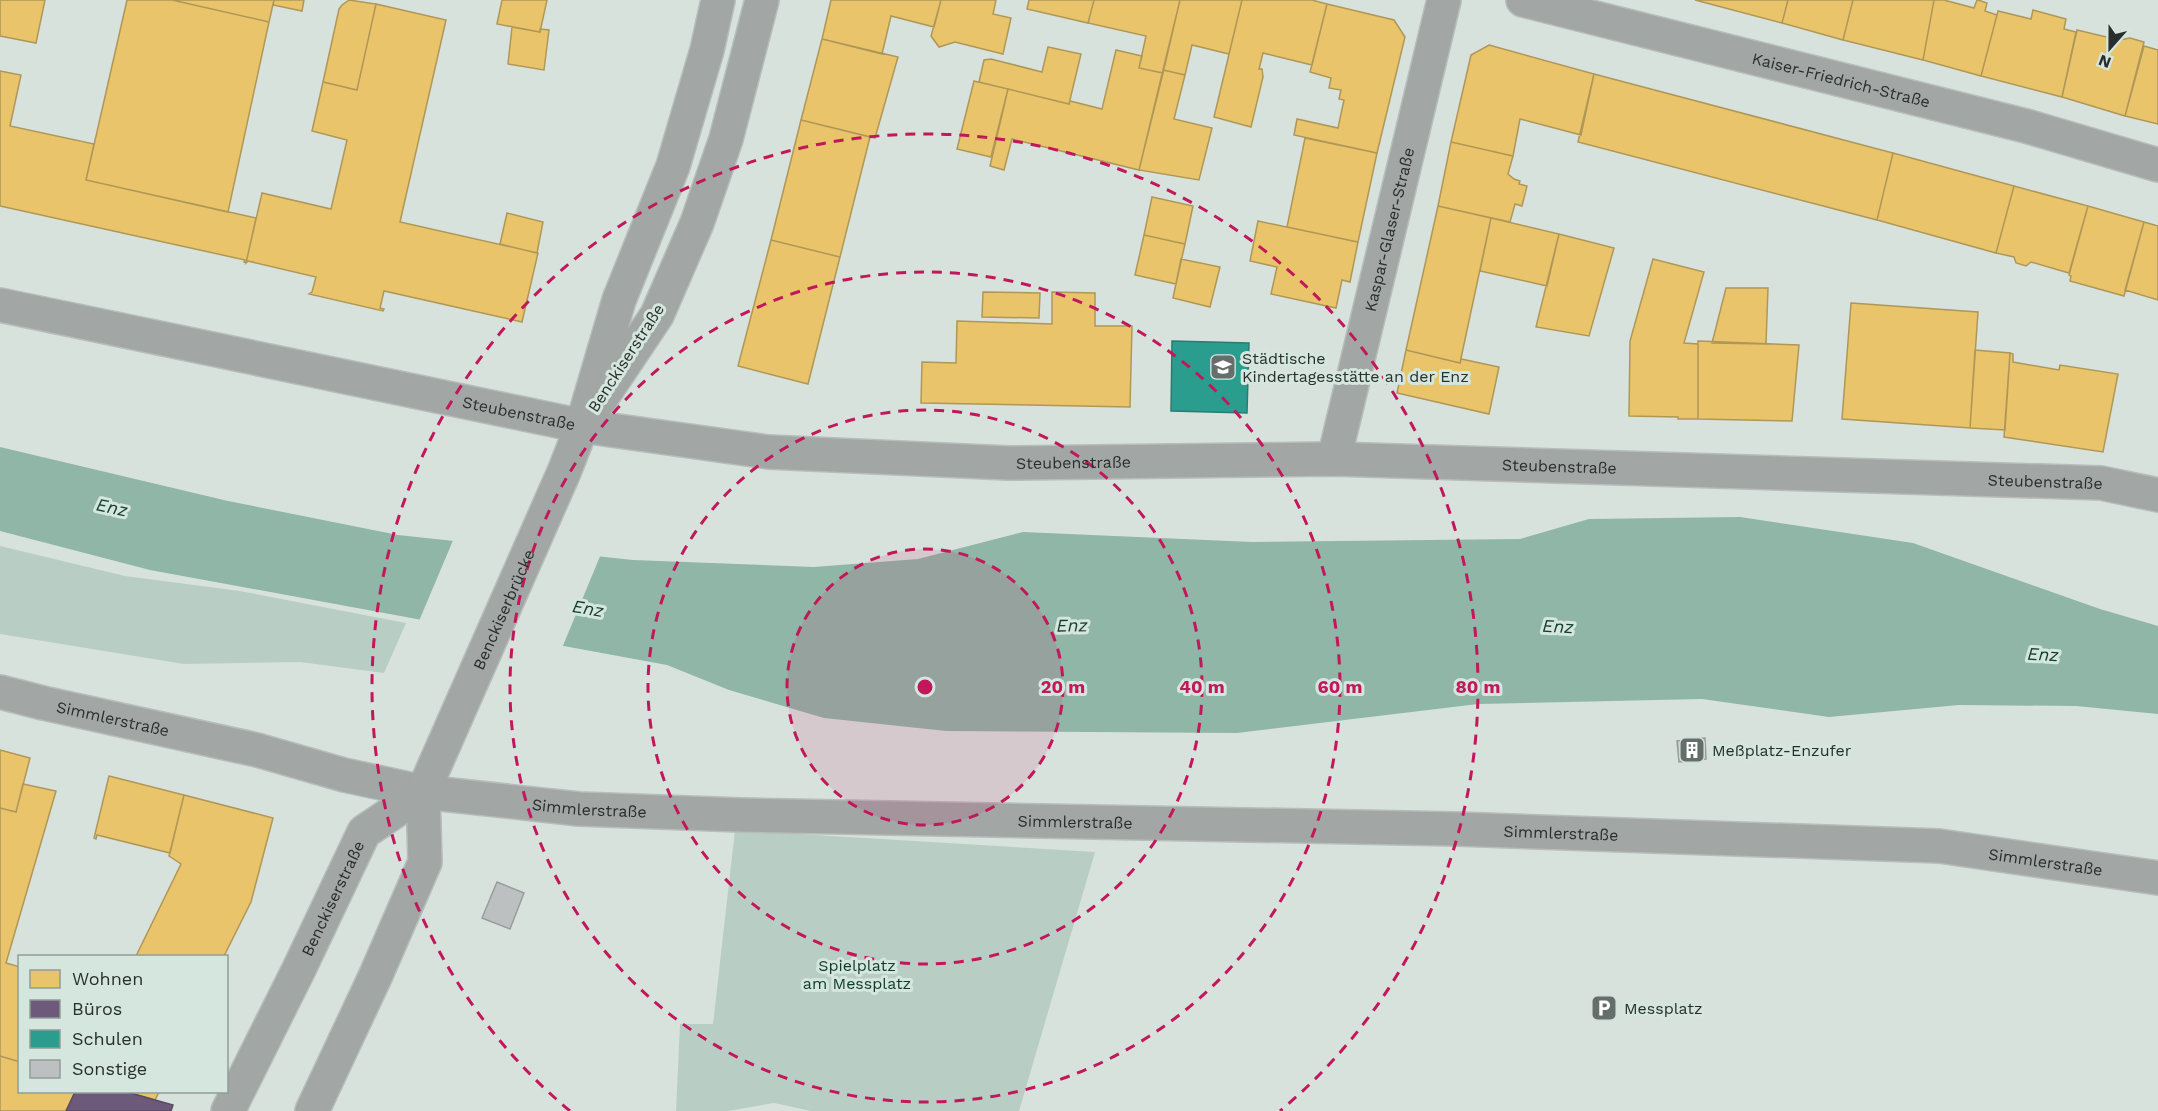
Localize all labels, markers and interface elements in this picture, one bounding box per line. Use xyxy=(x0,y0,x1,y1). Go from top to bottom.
north arrow xyxy=(2080,18,2140,78)
street label: Kaiser-Friedrich-Straße xyxy=(1750,48,1932,111)
text: N xyxy=(2096,51,2114,73)
street label: Kaspar-Glaser-Straße xyxy=(1360,145,1418,314)
street label: Benckiserstraße xyxy=(584,300,668,416)
place label: Städtische Kindertagesstätte an der Enz xyxy=(1242,349,1469,386)
school or university icon: Städtische Kindertagesstätte an der Enz xyxy=(1208,352,1238,382)
street label: Steubenstraße xyxy=(461,392,577,434)
street label: Steubenstraße xyxy=(1016,452,1131,472)
street label: Steubenstraße xyxy=(1502,455,1617,477)
street label: Steubenstraße xyxy=(1987,470,2103,493)
water label: Enz xyxy=(95,493,130,521)
street label: Benckiserbrücke xyxy=(469,546,538,673)
water label: Enz xyxy=(571,595,606,621)
water label: Enz xyxy=(1056,614,1089,636)
water label: Enz xyxy=(1542,615,1575,637)
water label: Enz xyxy=(2027,643,2060,665)
text: 20 m xyxy=(1041,676,1085,697)
text: 40 m xyxy=(1179,676,1225,697)
text: 60 m xyxy=(1318,676,1362,697)
text: 80 m xyxy=(1456,676,1500,697)
centre of rings xyxy=(915,677,935,697)
street label: Simmlerstraße xyxy=(55,697,171,740)
building icon: Meßplatz-Enzufer xyxy=(1677,735,1707,765)
place label: Meßplatz-Enzufer xyxy=(1712,741,1852,760)
street label: Simmlerstraße xyxy=(531,794,647,821)
street label: Simmlerstraße xyxy=(1017,811,1133,832)
street label: Simmlerstraße xyxy=(1503,821,1619,844)
street label: Benckiserstraße xyxy=(297,838,368,959)
street label: Simmlerstraße xyxy=(1987,844,2104,879)
legend xyxy=(18,955,228,1093)
park label: Spielplatz am Messplatz xyxy=(803,956,911,993)
text: Wohnen xyxy=(72,968,143,989)
parking icon: Messplatz xyxy=(1589,993,1619,1023)
text: Büros xyxy=(72,998,122,1019)
place label: Messplatz xyxy=(1624,999,1703,1018)
text: Schulen xyxy=(72,1028,143,1049)
text: Sonstige xyxy=(72,1058,147,1079)

